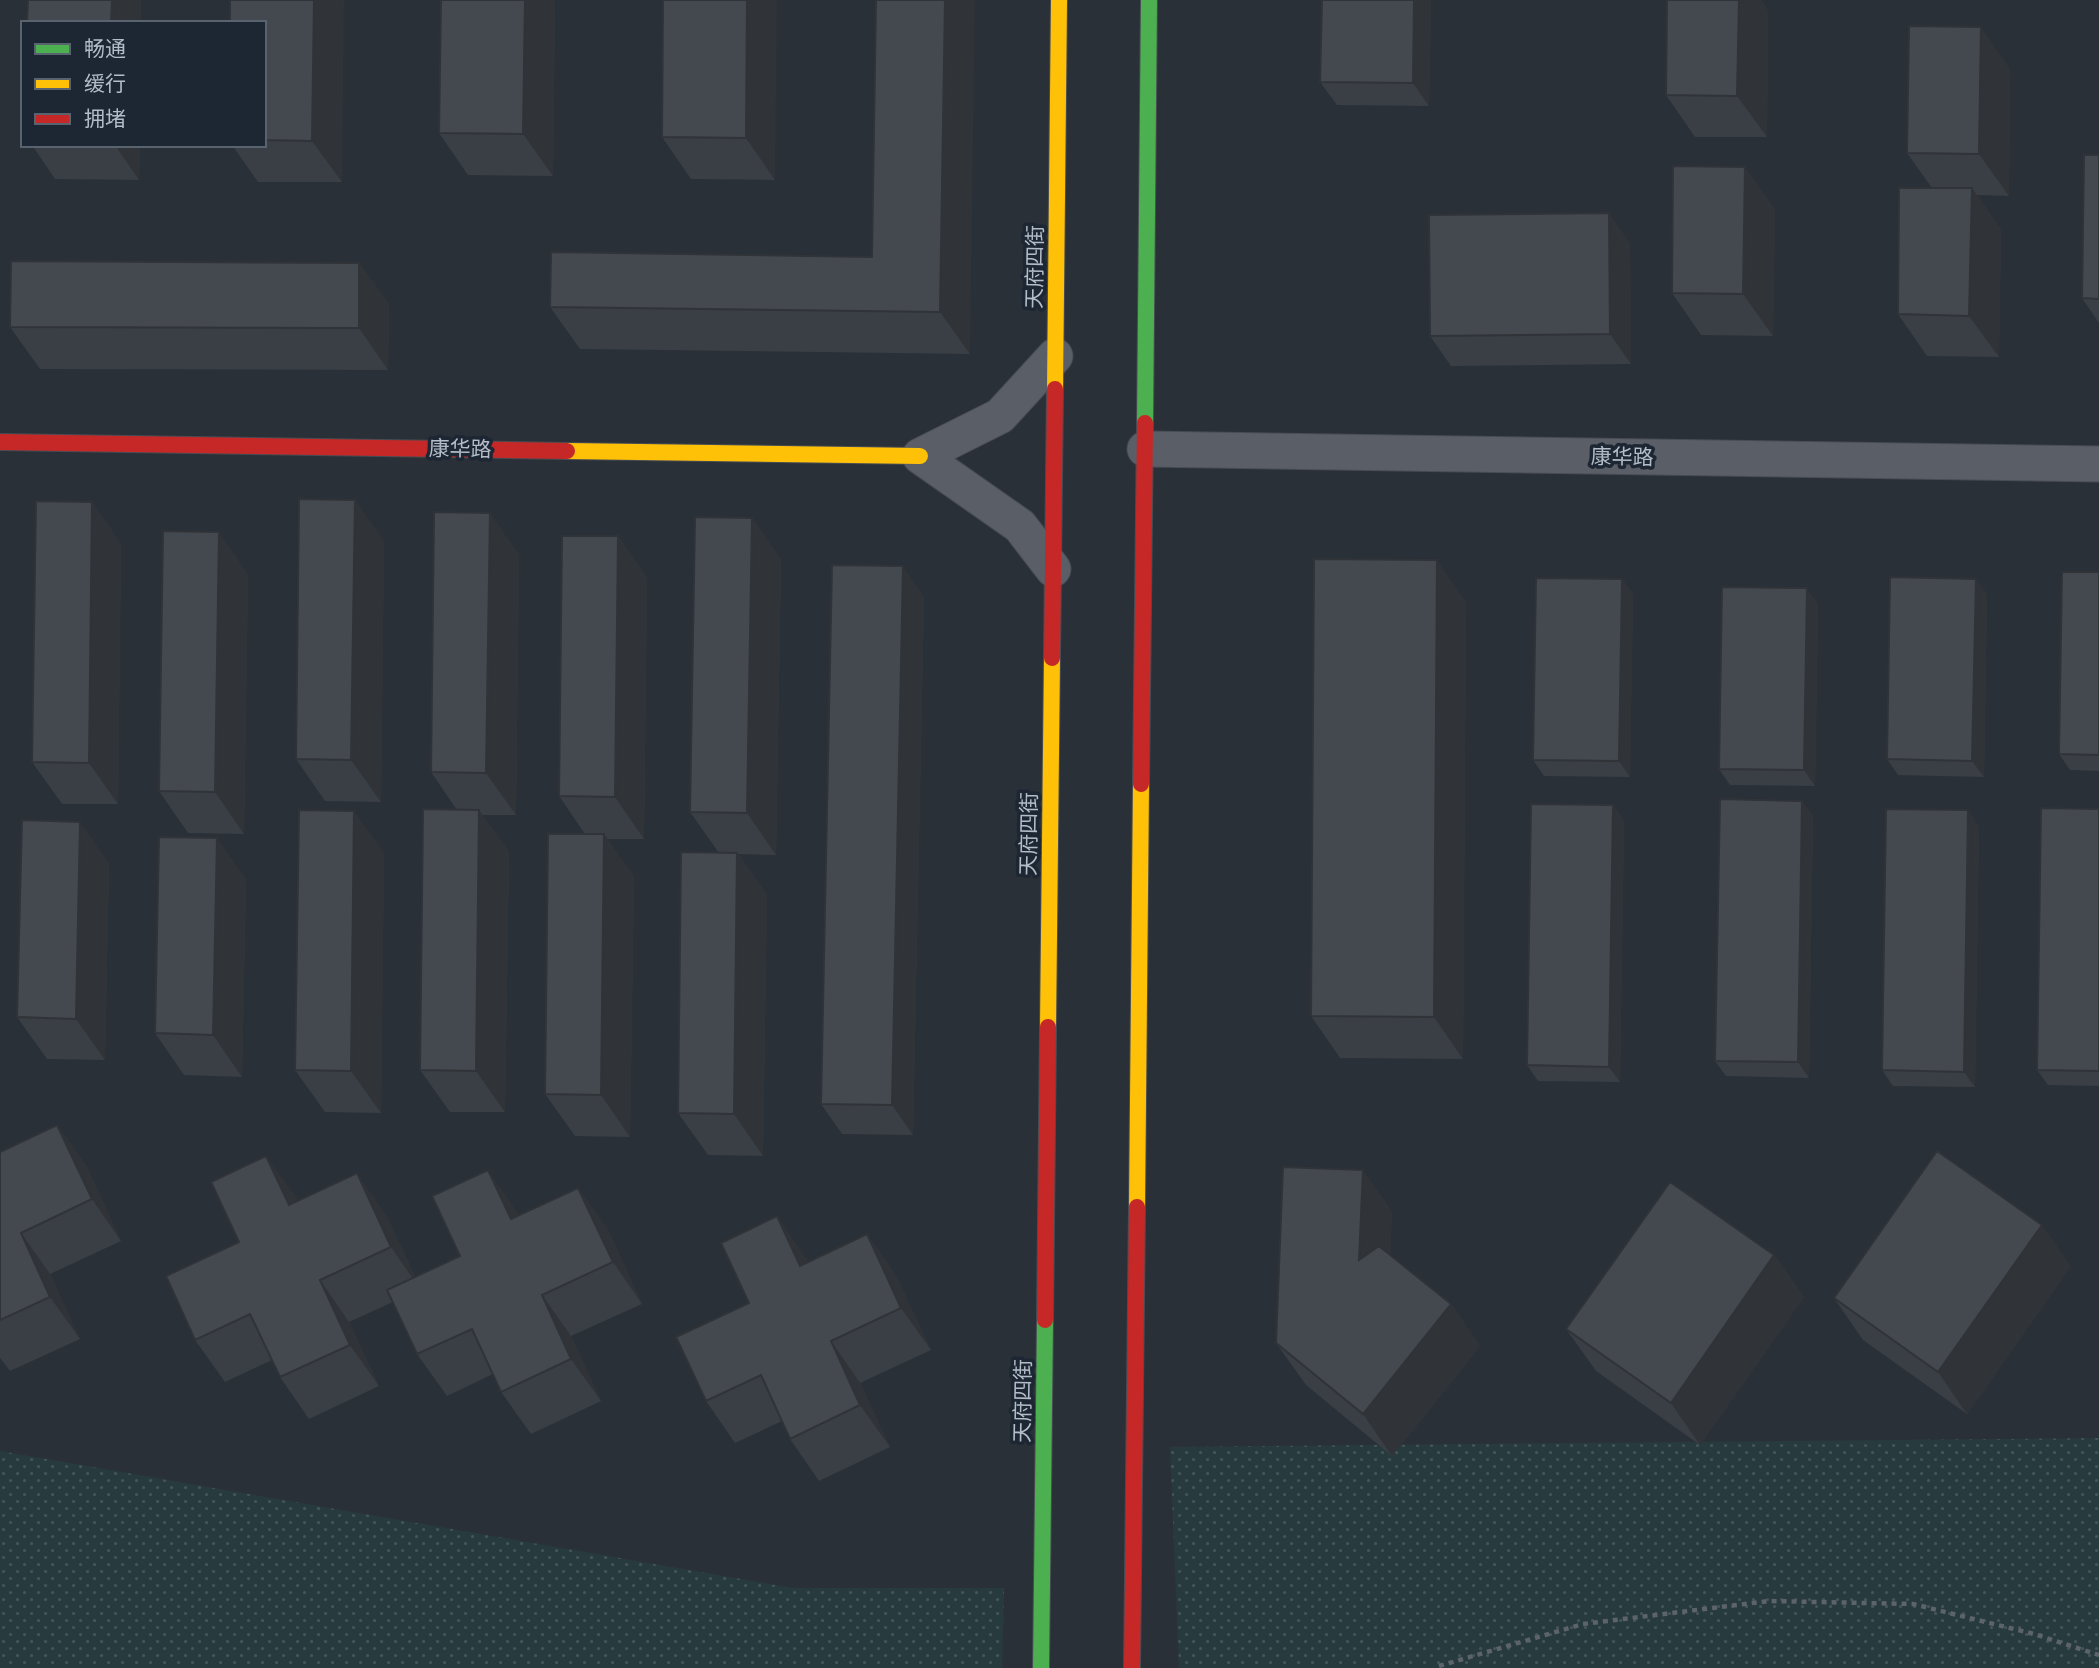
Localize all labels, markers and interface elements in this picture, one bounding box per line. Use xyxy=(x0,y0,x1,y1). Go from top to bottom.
legend xyxy=(21,21,266,147)
text: 畅通 xyxy=(84,36,126,62)
text: 缓行 xyxy=(84,71,126,97)
text: 拥堵 xyxy=(84,106,126,132)
street label: 天府四街 xyxy=(1021,225,1049,309)
street label: 康华路 xyxy=(428,435,492,463)
street label: 康华路 xyxy=(1590,443,1654,471)
street label: 天府四街 xyxy=(1015,792,1043,876)
street label: 天府四街 xyxy=(1009,1359,1037,1443)

